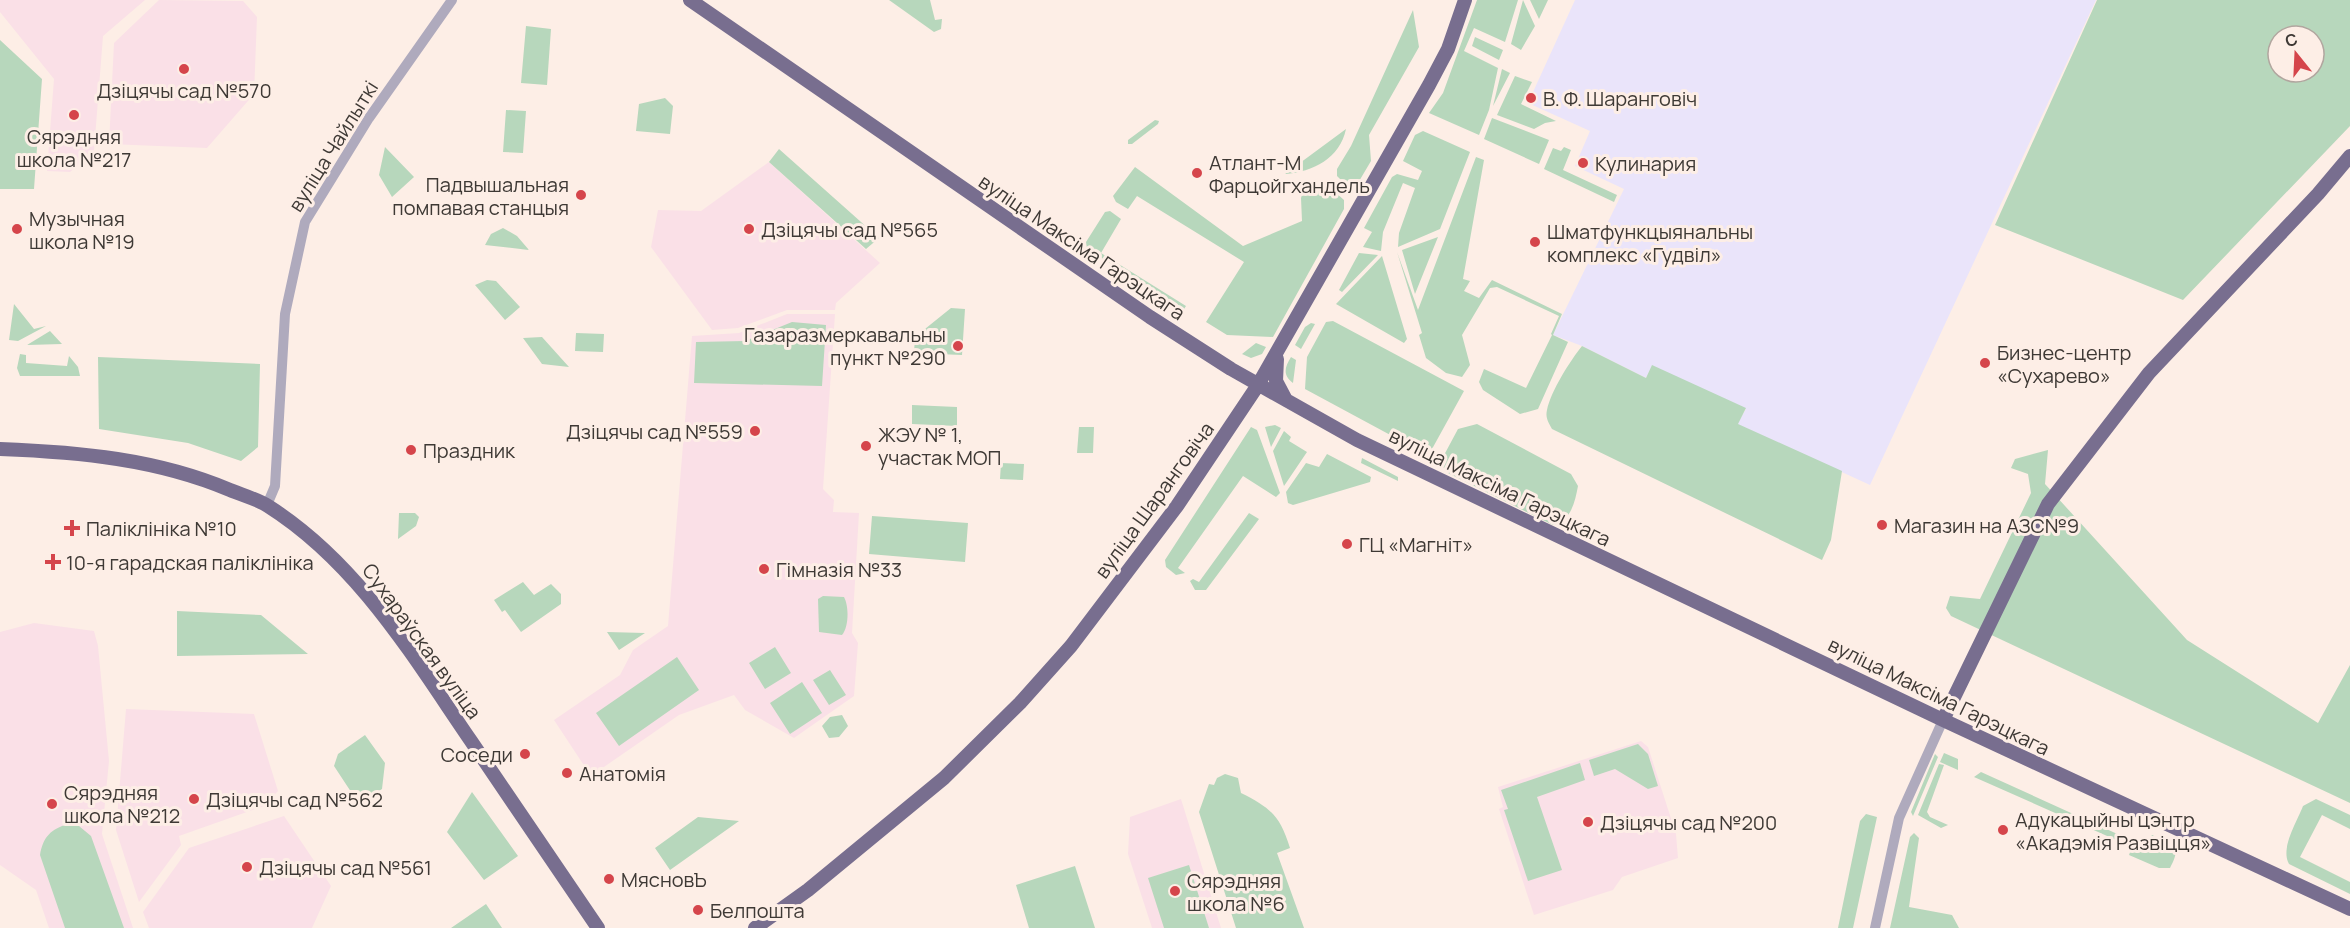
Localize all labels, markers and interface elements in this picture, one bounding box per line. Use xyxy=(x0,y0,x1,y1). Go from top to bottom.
north arrow xyxy=(2266,24,2326,84)
text: С xyxy=(2282,27,2301,52)
marker: Дзіцячы сад №570 xyxy=(177,62,191,76)
street label: вуліца Чайлыткі xyxy=(282,75,384,217)
place label: Дзіцячы сад №570 xyxy=(96,77,272,104)
place label: В. Ф. Шаранговіч xyxy=(1543,85,1697,112)
marker: В. Ф. Шаранговіч xyxy=(1524,91,1538,105)
marker: Сярэдняя школа №217 xyxy=(67,108,81,122)
place label: Сярэдняя школа №217 xyxy=(17,123,131,173)
place label: Атлант-М Фарцойгхандель xyxy=(1209,149,1370,199)
place label: Кулинария xyxy=(1595,150,1696,177)
marker: Кулинария xyxy=(1576,156,1590,170)
marker: Атлант-М Фарцойгхандель xyxy=(1190,166,1204,180)
street label: вуліца Максіма Гарэцкага xyxy=(974,168,1190,326)
place label: Падвышальная помпавая станцыя xyxy=(392,171,569,221)
marker: Падвышальная помпавая станцыя xyxy=(574,188,588,202)
place label: Музычная школа №19 xyxy=(29,205,135,255)
place label: Дзіцячы сад №565 xyxy=(761,216,938,243)
place label: Шматфункцыянальны комплекс «Гудвіл» xyxy=(1547,218,1753,268)
marker: Музычная школа №19 xyxy=(10,222,24,236)
marker: Дзіцячы сад №565 xyxy=(742,222,756,236)
marker: Шматфункцыянальны комплекс «Гудвіл» xyxy=(1528,235,1542,249)
place label: Газаразмеркавальны пункт №290 xyxy=(744,321,946,371)
marker: Газаразмеркавальны пункт №290 xyxy=(951,339,965,353)
place label: Бизнес-центр «Сухарево» xyxy=(1997,339,2132,389)
marker: Бизнес-центр «Сухарево» xyxy=(1978,356,1992,370)
street label: вуліца Шаранговіча xyxy=(1088,416,1220,584)
place label: Дзіцячы сад №559 xyxy=(566,418,743,445)
place label: ЖЭУ № 1, участак МОП xyxy=(878,421,1001,471)
street label: вуліца Максіма Гарэцкага xyxy=(1385,422,1615,552)
marker: Дзіцячы сад №559 xyxy=(748,424,762,438)
place label: Праздник xyxy=(423,437,516,464)
marker: ЖЭУ № 1, участак МОП xyxy=(859,439,873,453)
marker: Праздник xyxy=(404,443,418,457)
place label: Магазин на АЗС№9 xyxy=(1894,512,2079,539)
place label: Паліклініка №10 xyxy=(86,515,237,542)
marker: Магазин на АЗС№9 xyxy=(1875,518,1889,532)
marker: Паліклініка №10 xyxy=(63,519,81,537)
place label: ГЦ «Магніт» xyxy=(1359,531,1473,558)
marker: ГЦ «Магніт» xyxy=(1340,537,1354,551)
place label: 10-я гарадская паліклініка xyxy=(66,549,314,576)
marker: 10-я гарадская паліклініка xyxy=(44,553,62,571)
place label: Гімназія №33 xyxy=(776,556,902,583)
street label: Сухараўская вуліца xyxy=(356,558,488,724)
marker: Гімназія №33 xyxy=(757,562,771,576)
street label: вуліца Максіма Гарэцкага xyxy=(1824,631,2054,761)
place label: Соседи xyxy=(441,741,513,768)
marker: Соседи xyxy=(518,747,532,761)
place label: Анатомія xyxy=(579,760,666,787)
marker: Анатомія xyxy=(560,766,574,780)
place label: Сярэдняя школа №212 xyxy=(64,779,180,829)
place label: Дзіцячы сад №562 xyxy=(206,786,383,813)
marker: Дзіцячы сад №562 xyxy=(187,792,201,806)
marker: Сярэдняя школа №212 xyxy=(45,797,59,811)
place label: Адукацыйны цэнтр «Акадэмія Развіцця» xyxy=(2015,806,2211,856)
place label: Дзіцячы сад №200 xyxy=(1600,809,1777,836)
marker: Дзіцячы сад №200 xyxy=(1581,815,1595,829)
marker: Адукацыйны цэнтр «Акадэмія Развіцця» xyxy=(1996,823,2010,837)
place label: Дзіцячы сад №561 xyxy=(259,854,432,881)
marker: Дзіцячы сад №561 xyxy=(240,860,254,874)
place label: МясновЪ xyxy=(621,866,707,893)
place label: Сярэдняя школа №6 xyxy=(1187,867,1285,917)
marker: МясновЪ xyxy=(602,872,616,886)
marker: Сярэдняя школа №6 xyxy=(1168,884,1182,898)
place label: Белпошта xyxy=(710,897,805,924)
marker: Белпошта xyxy=(691,903,705,917)

